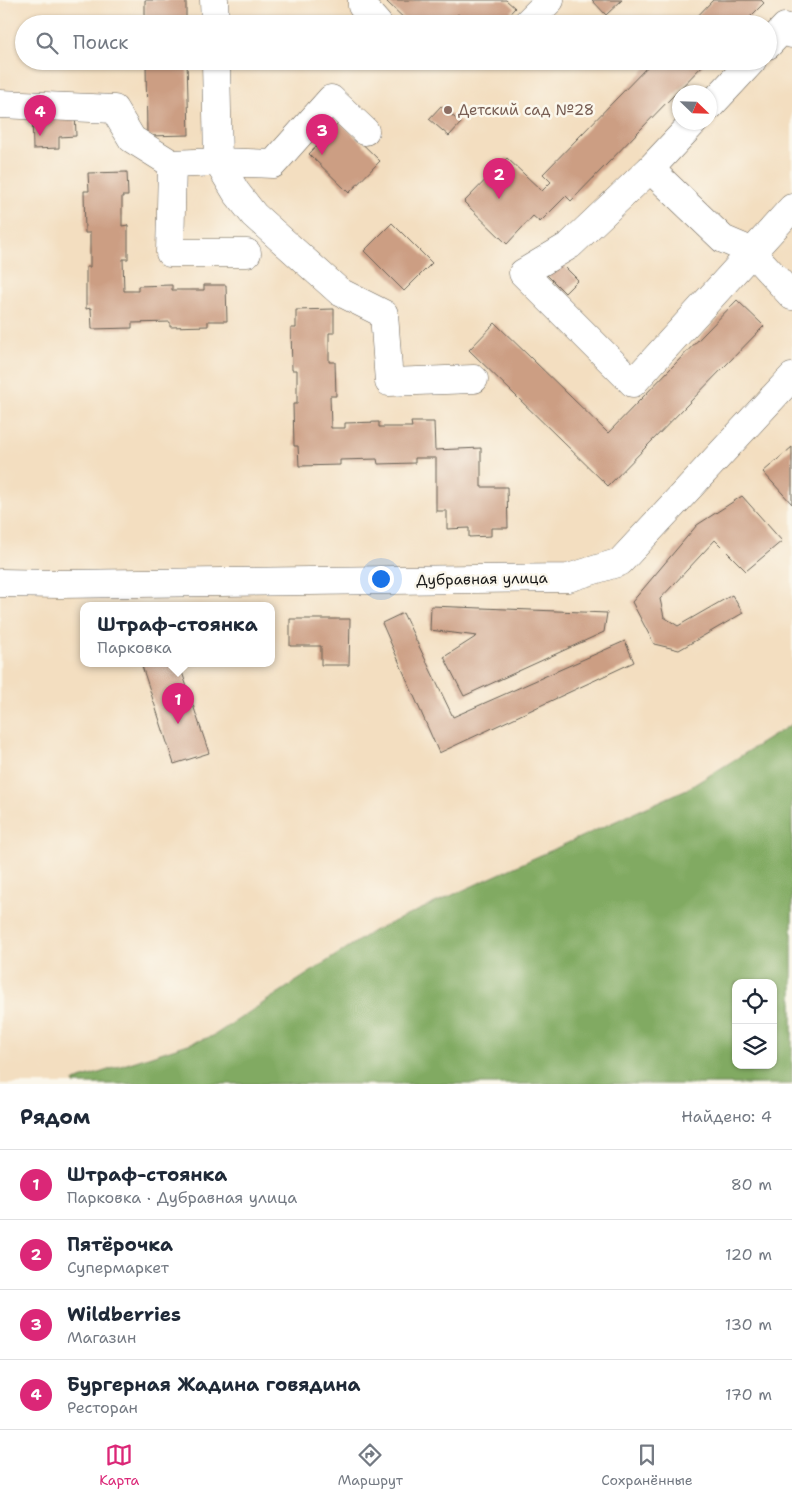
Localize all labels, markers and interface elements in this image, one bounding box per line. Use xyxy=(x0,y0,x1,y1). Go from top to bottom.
search box xyxy=(15,15,777,70)
icon: search xyxy=(33,29,61,57)
text: Поиск xyxy=(73,30,128,55)
north arrow xyxy=(672,85,717,130)
pin: 4 xyxy=(24,95,56,136)
place label: Детский сад №28 xyxy=(458,100,594,120)
marker: Детский сад №28 xyxy=(442,104,454,116)
pin: 3 xyxy=(306,114,338,155)
pin: 2 xyxy=(483,158,515,199)
your location xyxy=(368,566,394,592)
street label: Дубравная улица xyxy=(416,568,549,590)
popup xyxy=(80,602,275,667)
text: Штраф-стоянка xyxy=(97,612,258,637)
text: Парковка xyxy=(97,637,172,658)
pin: 1 xyxy=(162,683,194,724)
map controls xyxy=(732,979,777,1069)
button: locate xyxy=(732,979,777,1024)
button: layers xyxy=(732,1024,777,1069)
text: Рядом xyxy=(20,1103,90,1131)
text: Найдено: 4 xyxy=(681,1106,772,1127)
text: Штраф-стоянка xyxy=(67,1162,227,1187)
text: 1 xyxy=(32,1174,40,1195)
text: 80 m xyxy=(731,1174,772,1195)
text: Парковка · Дубравная улица xyxy=(67,1187,297,1208)
text: Пятёрочка xyxy=(67,1232,173,1257)
text: 2 xyxy=(30,1244,42,1265)
text: 120 m xyxy=(725,1244,772,1265)
text: Супермаркет xyxy=(67,1257,169,1278)
text: Wildberries xyxy=(67,1302,181,1327)
text: 3 xyxy=(30,1314,42,1335)
text: 130 m xyxy=(725,1314,772,1335)
text: Магазин xyxy=(67,1327,136,1348)
text: Бургерная Жадина говядина xyxy=(67,1372,361,1397)
text: 4 xyxy=(30,1384,42,1405)
text: 170 m xyxy=(725,1384,772,1405)
text: Ресторан xyxy=(67,1397,138,1418)
tab: Карта xyxy=(99,1441,139,1489)
tab: Маршрут xyxy=(338,1441,403,1489)
tab: Сохранённые xyxy=(601,1441,693,1489)

